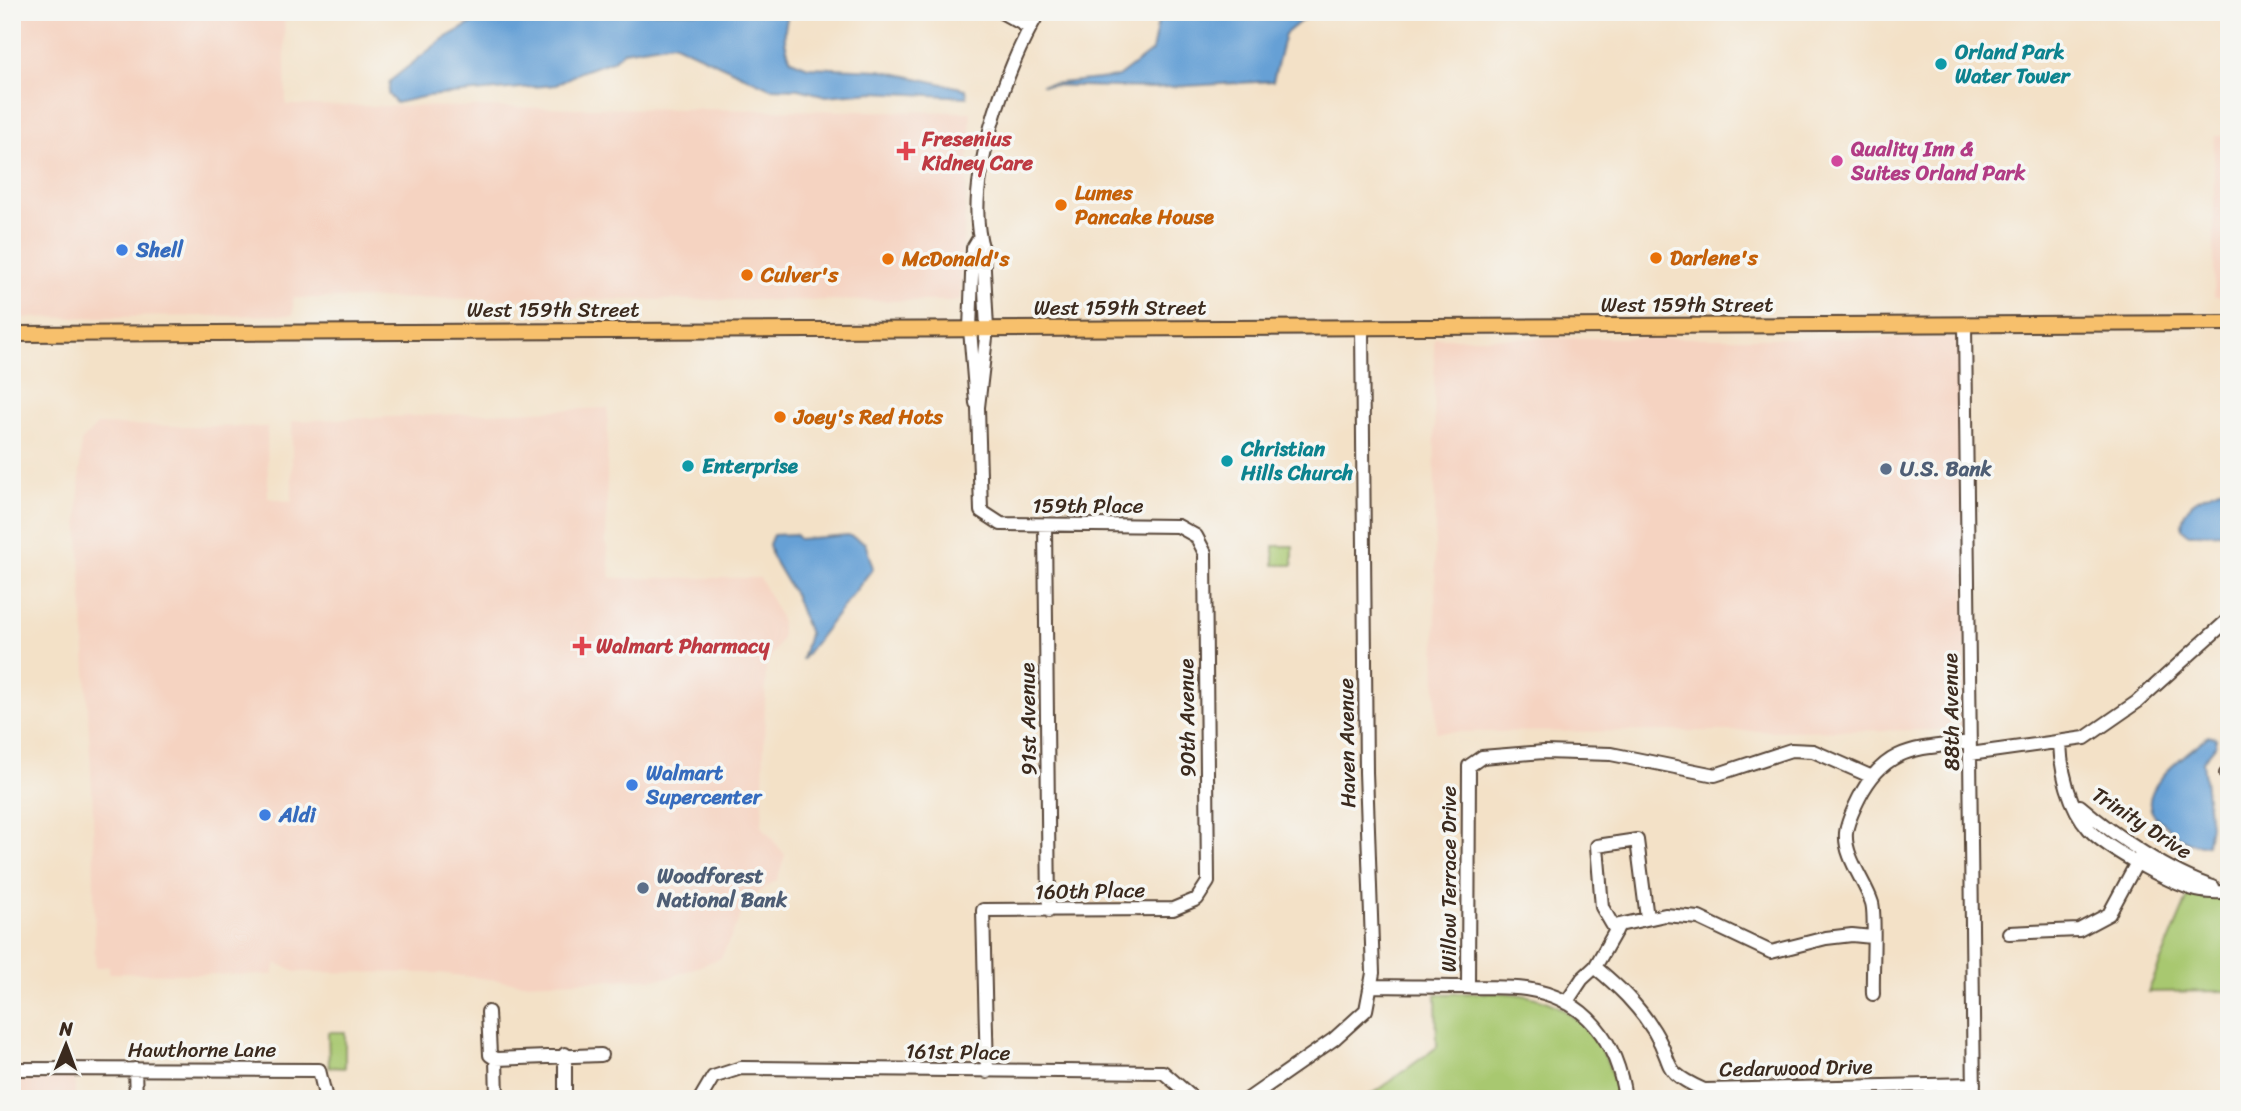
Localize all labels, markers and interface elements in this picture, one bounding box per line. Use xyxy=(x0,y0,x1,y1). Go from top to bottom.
place label: Orland Park Water Tower xyxy=(1955,33,2072,95)
marker: Orland Park Water Tower xyxy=(1933,56,1949,72)
place label: Fresenius Kidney Care xyxy=(921,120,1033,182)
place label: Quality Inn & Suites Orland Park xyxy=(1850,130,2026,192)
marker: Fresenius Kidney Care xyxy=(896,141,916,161)
marker: Quality Inn & Suites Orland Park xyxy=(1829,153,1845,169)
place label: Lumes Pancake House xyxy=(1075,174,1215,236)
marker: Lumes Pancake House xyxy=(1053,197,1069,213)
place label: Shell xyxy=(135,231,184,269)
place label: Darlene's xyxy=(1670,239,1759,277)
place label: McDonald's xyxy=(901,240,1010,278)
marker: Shell xyxy=(114,242,130,258)
marker: Darlene's xyxy=(1648,250,1664,266)
marker: McDonald's xyxy=(880,251,896,267)
place label: Culver's xyxy=(760,256,839,294)
marker: Culver's xyxy=(739,267,755,283)
street label: West 159th Street xyxy=(1601,286,1773,324)
street label: West 159th Street xyxy=(1034,289,1206,327)
street label: West 159th Street xyxy=(467,291,639,329)
place label: Joey's Red Hots xyxy=(793,398,943,436)
marker: Joey's Red Hots xyxy=(772,409,788,425)
place label: Christian Hills Church xyxy=(1240,430,1353,492)
place label: Enterprise xyxy=(702,447,799,485)
place label: U.S. Bank xyxy=(1900,450,1993,488)
marker: Christian Hills Church xyxy=(1219,453,1235,469)
marker: Enterprise xyxy=(680,458,696,474)
marker: U.S. Bank xyxy=(1878,461,1894,477)
street label: 159th Place xyxy=(1033,487,1144,525)
place label: Walmart Pharmacy xyxy=(596,627,771,665)
marker: Walmart Pharmacy xyxy=(574,638,590,654)
street label: 88th Avenue xyxy=(1931,653,1971,771)
street label: 90th Avenue xyxy=(1167,658,1207,778)
street label: 91st Avenue xyxy=(1008,662,1048,776)
street label: Haven Avenue xyxy=(1327,678,1367,808)
place label: Walmart Supercenter xyxy=(645,754,763,816)
street label: Trinity Drive xyxy=(2084,776,2200,870)
marker: Walmart Supercenter xyxy=(624,777,640,793)
street label: Willow Terrace Drive xyxy=(1430,786,1468,972)
place label: Aldi xyxy=(278,796,317,834)
marker: Aldi xyxy=(257,807,273,823)
place label: Woodforest National Bank xyxy=(656,857,788,919)
street label: 160th Place xyxy=(1034,871,1146,911)
marker: Woodforest National Bank xyxy=(635,880,651,896)
north arrow xyxy=(32,1010,102,1080)
text: N xyxy=(58,1012,74,1045)
street label: Hawthorne Lane xyxy=(128,1031,277,1069)
street label: 161st Place xyxy=(905,1032,1011,1072)
street label: Cedarwood Drive xyxy=(1719,1048,1873,1088)

